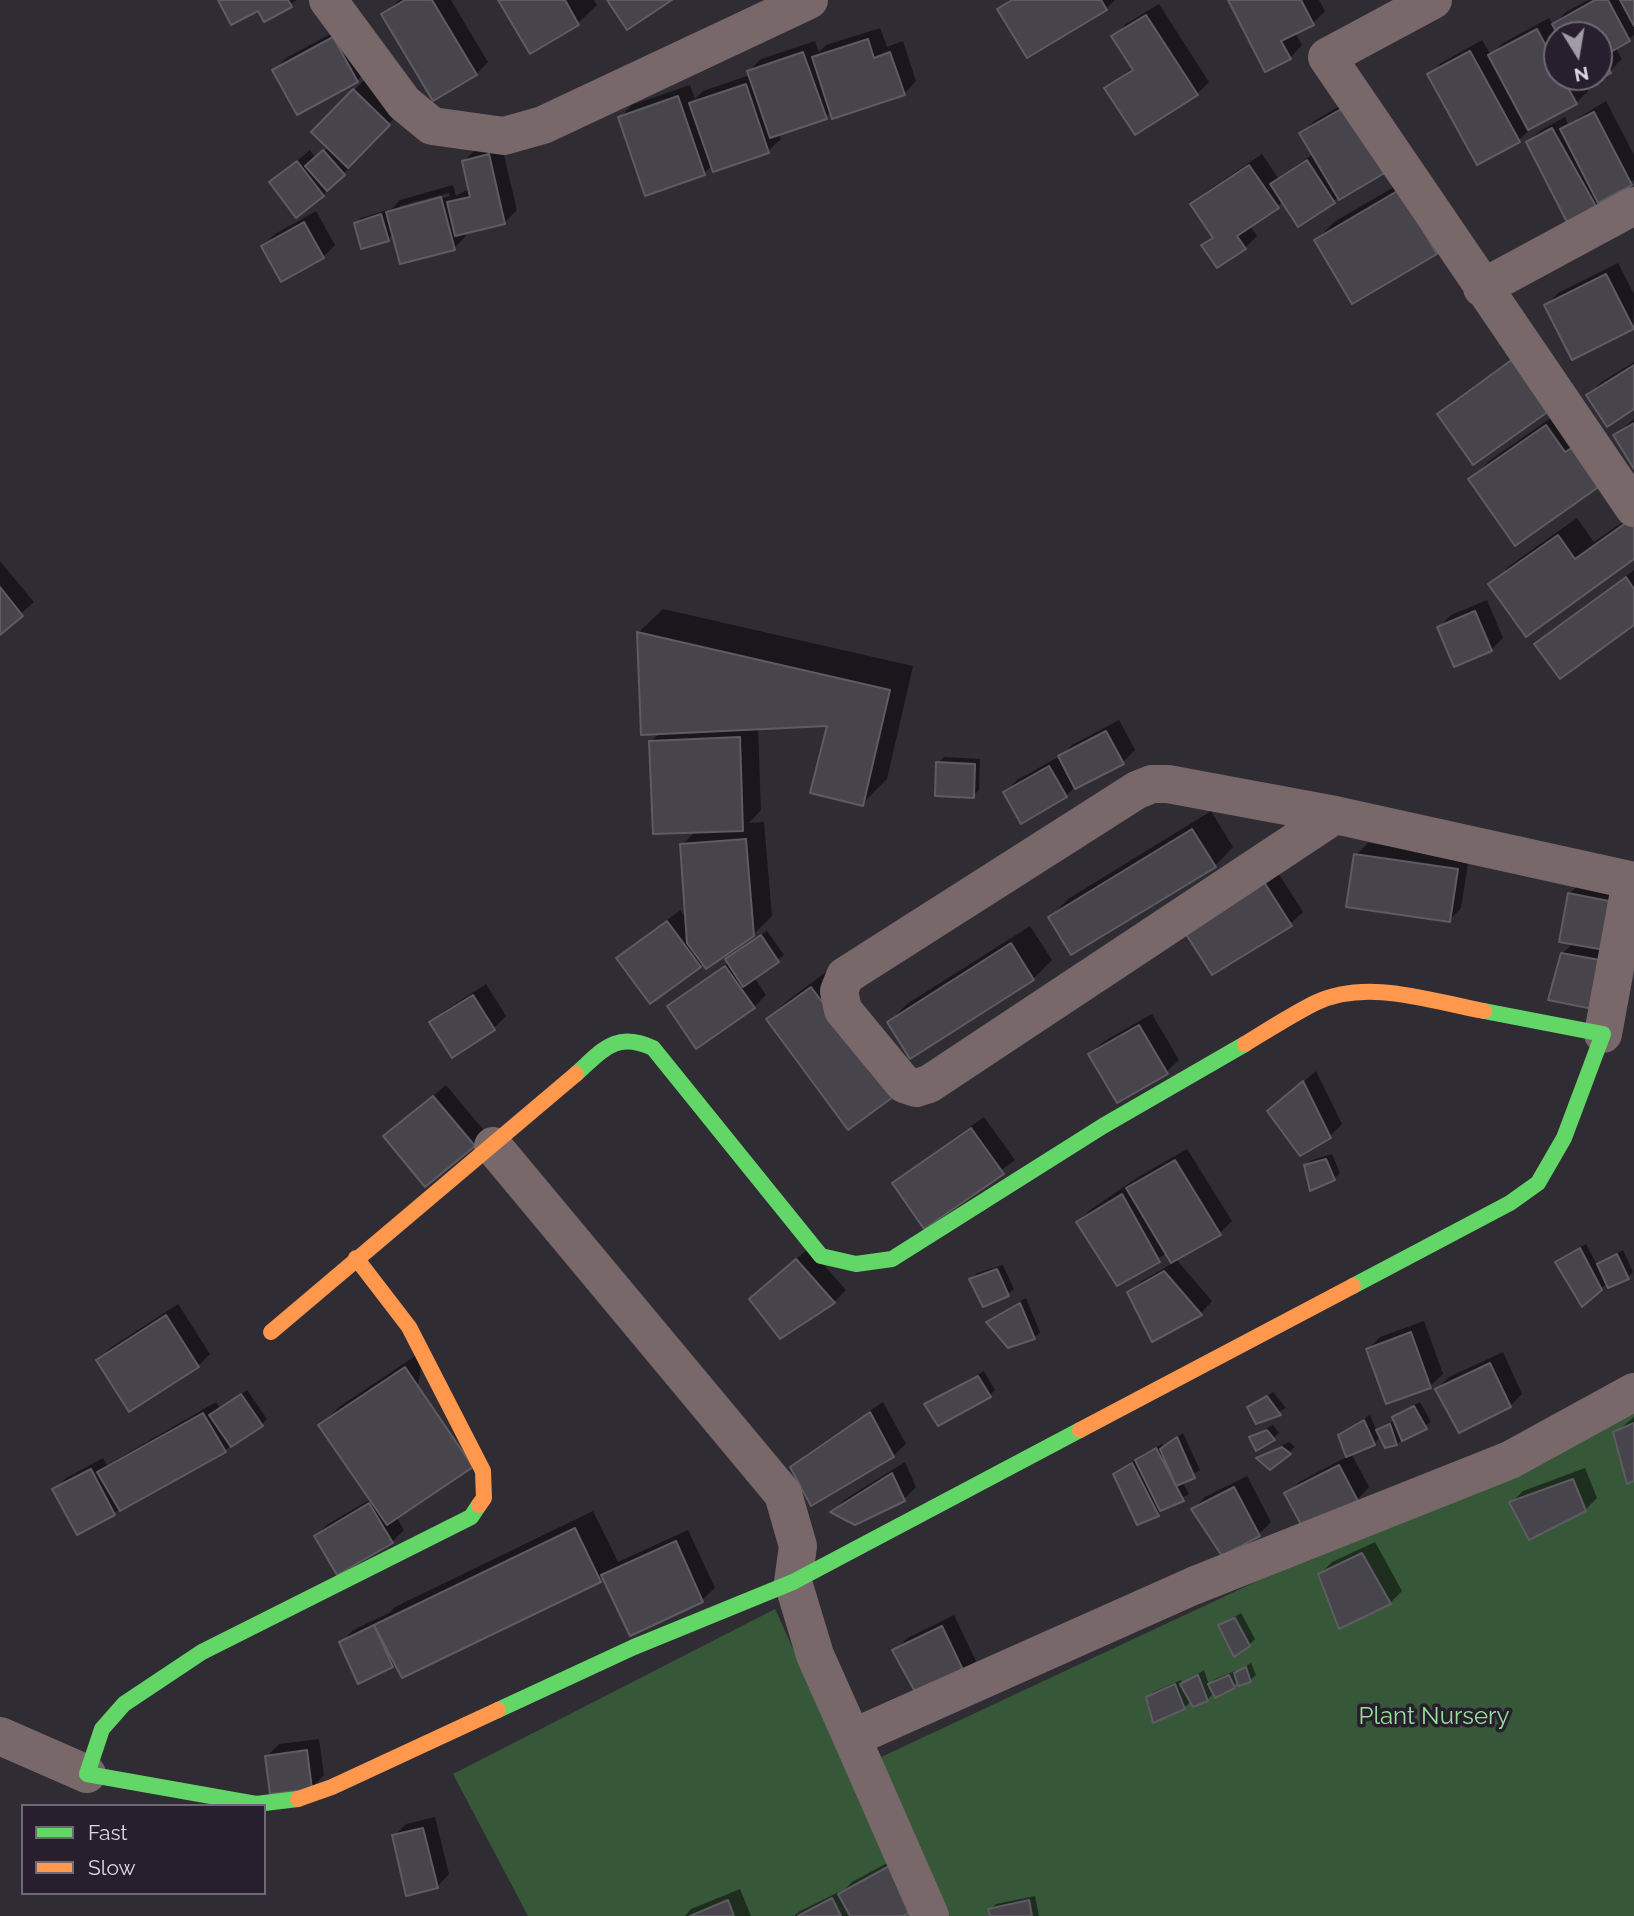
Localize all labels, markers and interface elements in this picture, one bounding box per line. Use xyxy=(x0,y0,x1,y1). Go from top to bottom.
north arrow xyxy=(1543,21,1613,91)
text: N xyxy=(1572,62,1591,87)
park label: Plant Nursery xyxy=(1359,1703,1509,1731)
legend xyxy=(21,1804,266,1895)
text: Fast xyxy=(88,1820,128,1845)
text: Slow xyxy=(88,1855,136,1880)

